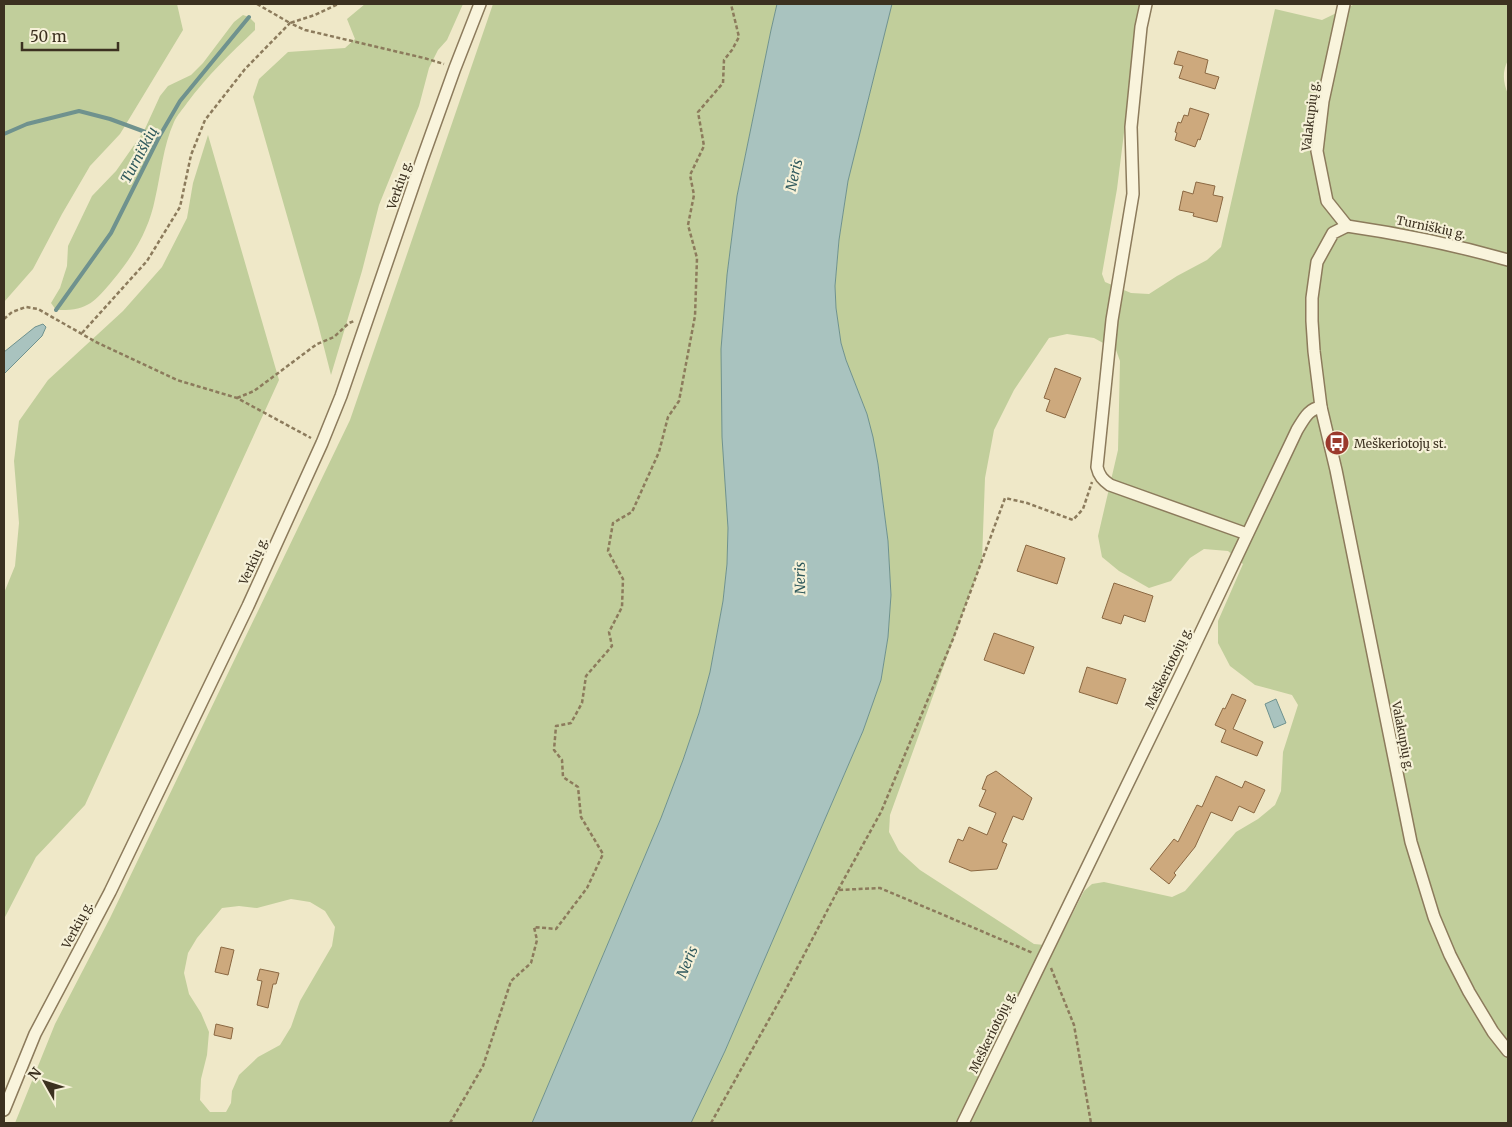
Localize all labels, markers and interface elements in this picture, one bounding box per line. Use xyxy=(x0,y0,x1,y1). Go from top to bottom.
scale bar xyxy=(22,20,119,52)
text: 50 m xyxy=(30,27,67,46)
street label: Valakupių g. xyxy=(1298,80,1322,153)
water label: Turniškių xyxy=(117,124,161,186)
water label: Neris xyxy=(782,157,806,193)
street label: Verkių g. xyxy=(383,159,414,212)
street label: Turniškių g. xyxy=(1395,212,1467,242)
bus stop icon: Meškeriotojų st. xyxy=(1324,430,1350,456)
place label: Meškeriotojų st. xyxy=(1354,436,1447,451)
street label: Verkių g. xyxy=(235,535,270,588)
water label: Neris xyxy=(791,561,809,594)
street label: Meškeriotojų g. xyxy=(1142,625,1194,711)
street label: Valakupių g. xyxy=(1389,699,1417,772)
street label: Verkių g. xyxy=(58,899,95,952)
water label: Neris xyxy=(672,943,702,981)
street label: Meškeriotojų g. xyxy=(966,989,1018,1075)
north arrow xyxy=(20,1057,70,1107)
text: N xyxy=(24,1064,45,1084)

